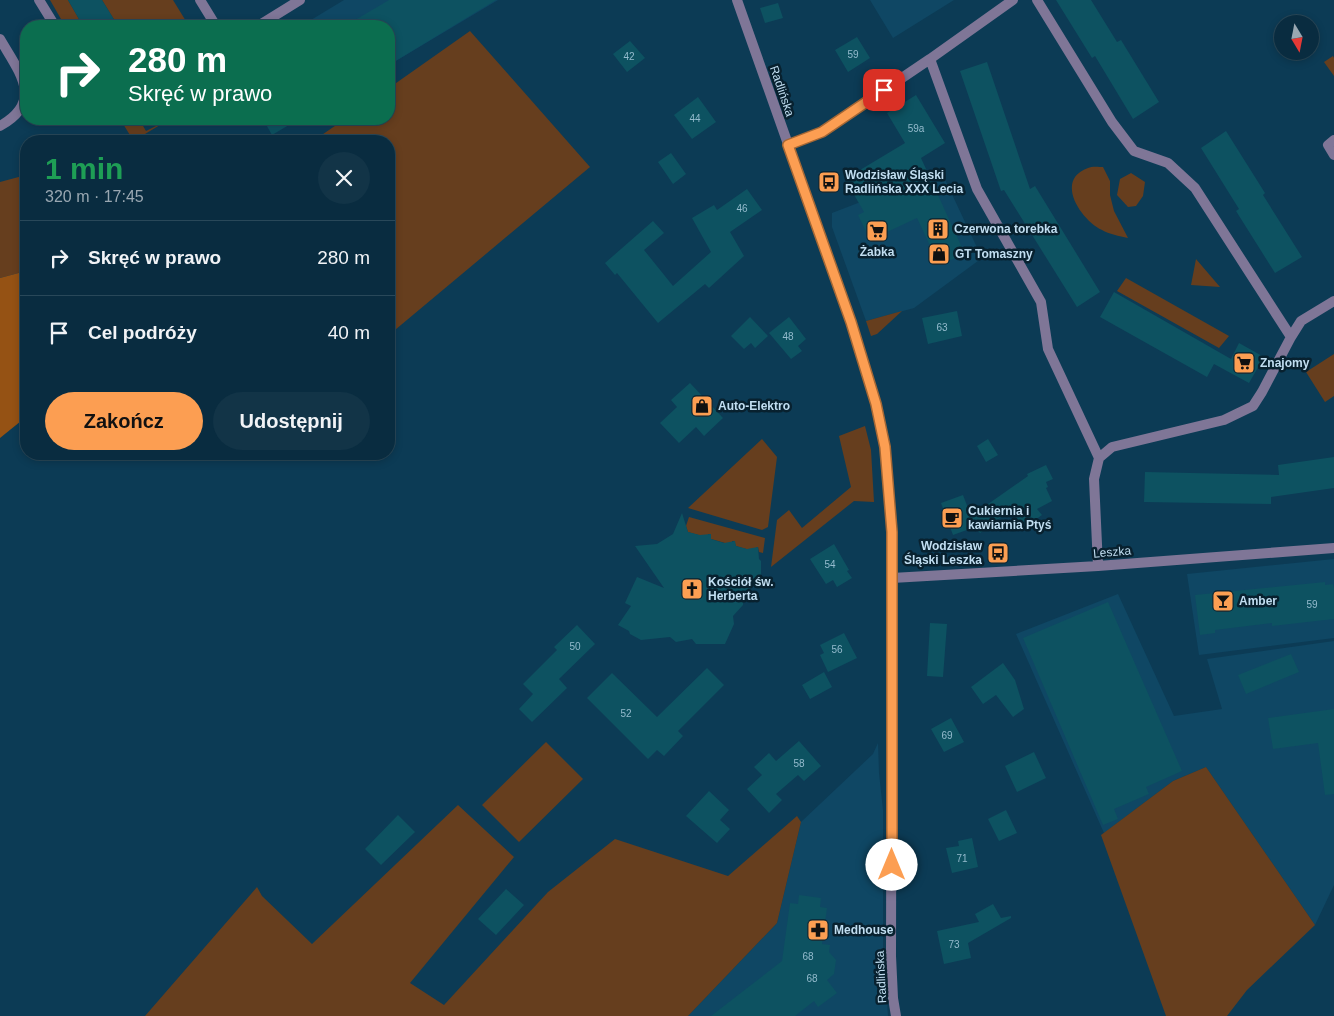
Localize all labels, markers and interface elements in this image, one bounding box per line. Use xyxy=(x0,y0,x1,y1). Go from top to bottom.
north arrow xyxy=(1274,15,1319,60)
map controls xyxy=(1274,15,1319,60)
icon: right xyxy=(45,40,110,105)
text: 280 m xyxy=(128,40,227,79)
house number: 59 xyxy=(847,49,859,60)
house number: 42 xyxy=(623,51,635,62)
street label: Radlińska xyxy=(767,64,797,118)
pin xyxy=(863,69,905,111)
icon: arrive xyxy=(870,76,898,104)
text: Skręć w prawo xyxy=(128,81,272,106)
house number: 44 xyxy=(689,113,701,124)
house number: 59a xyxy=(908,123,925,134)
text: 1 min xyxy=(45,152,123,185)
button: close xyxy=(318,152,370,204)
place label: Wodzisław Śląski Radlińska XXX Lecia xyxy=(845,167,963,196)
bus stop icon: Wodzisław Śląski Radlińska XXX Lecia xyxy=(817,170,841,194)
text: 320 m · 17:45 xyxy=(45,188,144,205)
house number: 46 xyxy=(736,203,748,214)
building icon: Czerwona torebka xyxy=(926,217,950,241)
supermarket icon: Żabka xyxy=(865,219,889,243)
place label: Czerwona torebka xyxy=(954,222,1058,236)
shop icon: GT Tomaszny xyxy=(927,242,951,266)
icon: right xyxy=(45,244,73,272)
place label: Żabka xyxy=(860,244,895,259)
text: Skręć w prawo xyxy=(88,247,221,268)
text: 280 m xyxy=(317,247,370,268)
place label: GT Tomaszny xyxy=(955,247,1033,261)
icon: arrive xyxy=(45,319,73,347)
text: Cel podróży xyxy=(88,322,197,343)
text: 40 m xyxy=(328,322,370,343)
house number: 63 xyxy=(936,322,948,333)
house number: 48 xyxy=(782,331,794,342)
supermarket icon: Znajomy xyxy=(1232,351,1256,375)
place label: Znajomy xyxy=(1260,356,1310,370)
button: Zakończ xyxy=(45,392,203,450)
button: Udostępnij xyxy=(213,392,370,450)
shop icon: Auto-Elektro xyxy=(690,394,714,418)
place label: Auto-Elektro xyxy=(718,399,790,413)
place label: Cukiernia i kawiarnia Ptyś xyxy=(968,504,1052,532)
cafe icon: Cukiernia i kawiarnia Ptyś xyxy=(940,506,964,530)
place label: Wodzisław Śląski Leszka xyxy=(904,539,983,567)
bus stop icon: Wodzisław Śląski Leszka xyxy=(986,541,1010,565)
street label: Leszka xyxy=(1092,543,1132,561)
house number: 54 xyxy=(824,559,836,570)
place label: Kościół św. Herberta xyxy=(708,575,774,603)
church icon: Kościół św. Herberta xyxy=(680,577,704,601)
bar icon: Amber xyxy=(1211,589,1235,613)
place label: Amber xyxy=(1239,594,1277,608)
house number: 59 xyxy=(1306,599,1318,610)
house number: 50 xyxy=(569,641,581,652)
house number: 56 xyxy=(831,644,843,655)
house number: 52 xyxy=(620,708,632,719)
house number: 69 xyxy=(941,730,953,741)
house number: 58 xyxy=(793,758,805,769)
position arrow xyxy=(865,838,917,890)
house number: 71 xyxy=(956,853,968,864)
pharmacy icon: Medhouse xyxy=(806,918,830,942)
place label: Medhouse xyxy=(834,923,894,937)
house number: 73 xyxy=(948,939,960,950)
street label: Radlińska xyxy=(873,950,889,1004)
house number: 68 xyxy=(802,951,814,962)
house number: 68 xyxy=(806,973,818,984)

